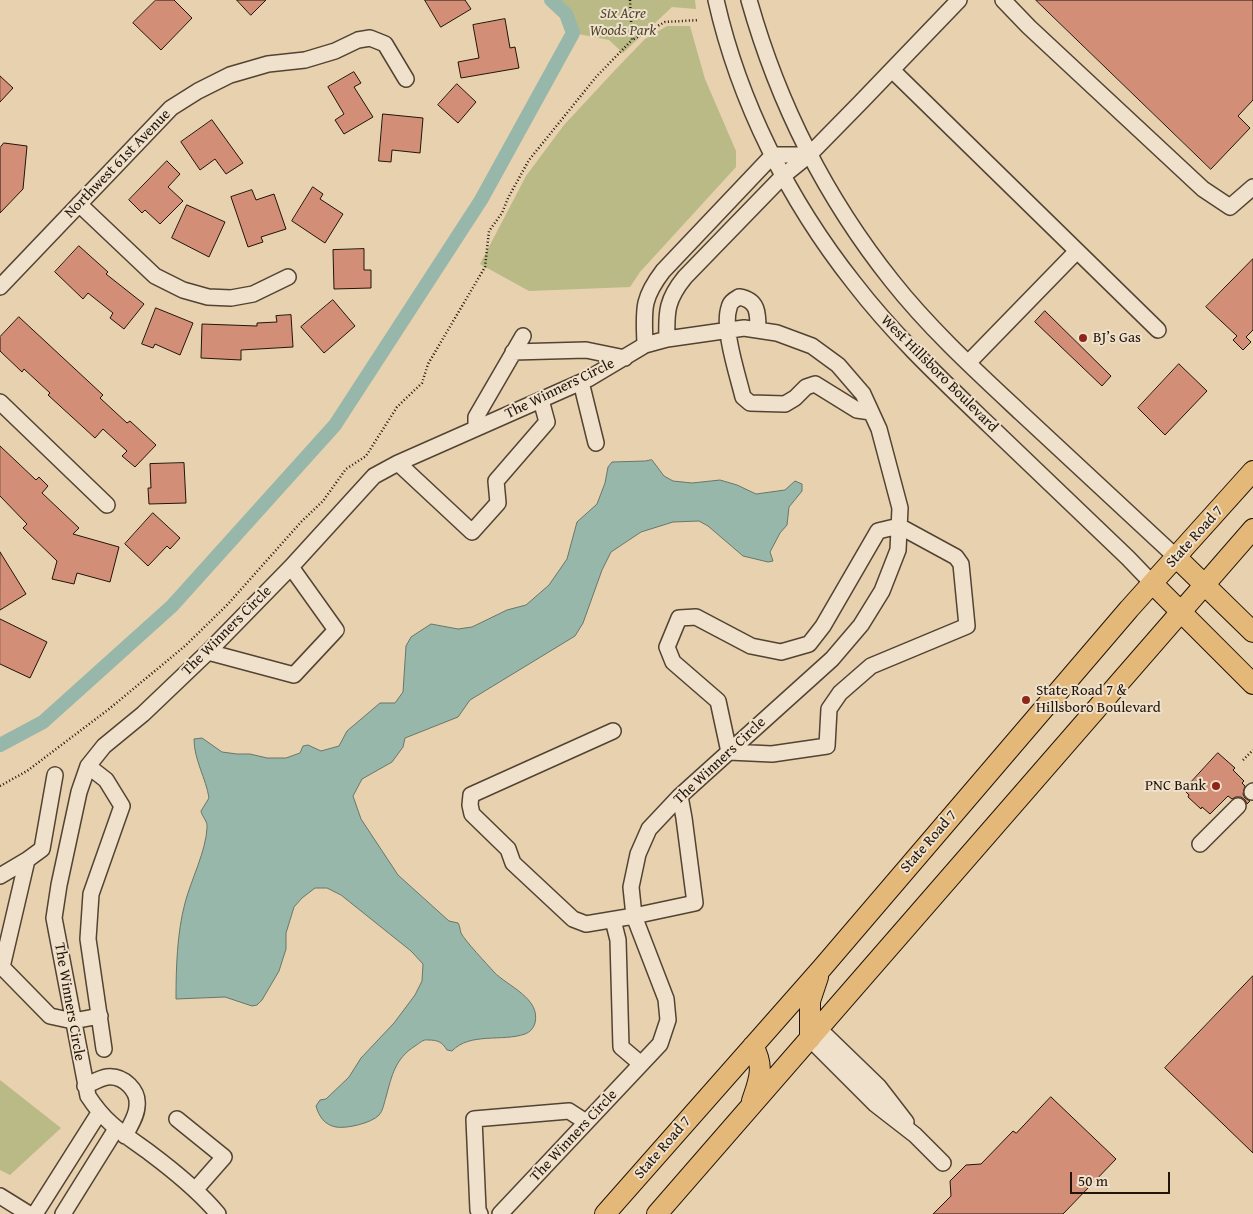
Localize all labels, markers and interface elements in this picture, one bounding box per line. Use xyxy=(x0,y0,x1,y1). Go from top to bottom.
park label: Six Acre Woods Park xyxy=(590,5,656,40)
street label: Northwest 61st Avenue xyxy=(61,106,175,222)
street label: West Hillsboro Boulevard xyxy=(877,312,1001,436)
place label: BJ’s Gas xyxy=(1093,329,1141,347)
marker: BJ’s Gas xyxy=(1077,332,1089,344)
street label: The Winners Circle xyxy=(502,355,618,423)
street label: State Road 7 xyxy=(1162,502,1228,572)
street label: The Winners Circle xyxy=(178,582,276,680)
place label: State Road 7 & Hillsboro Boulevard xyxy=(1036,682,1161,717)
marker: State Road 7 & Hillsboro Boulevard xyxy=(1020,694,1032,706)
street label: The Winners Circle xyxy=(670,714,770,808)
place label: PNC Bank xyxy=(1145,777,1206,795)
marker: PNC Bank xyxy=(1210,780,1222,792)
street label: State Road 7 xyxy=(897,807,961,877)
street label: The Winners Circle xyxy=(50,942,88,1062)
street label: The Winners Circle xyxy=(527,1086,621,1186)
street label: State Road 7 xyxy=(631,1113,695,1183)
scale bar xyxy=(1073,1162,1173,1194)
text: 50 m xyxy=(1078,1170,1108,1191)

